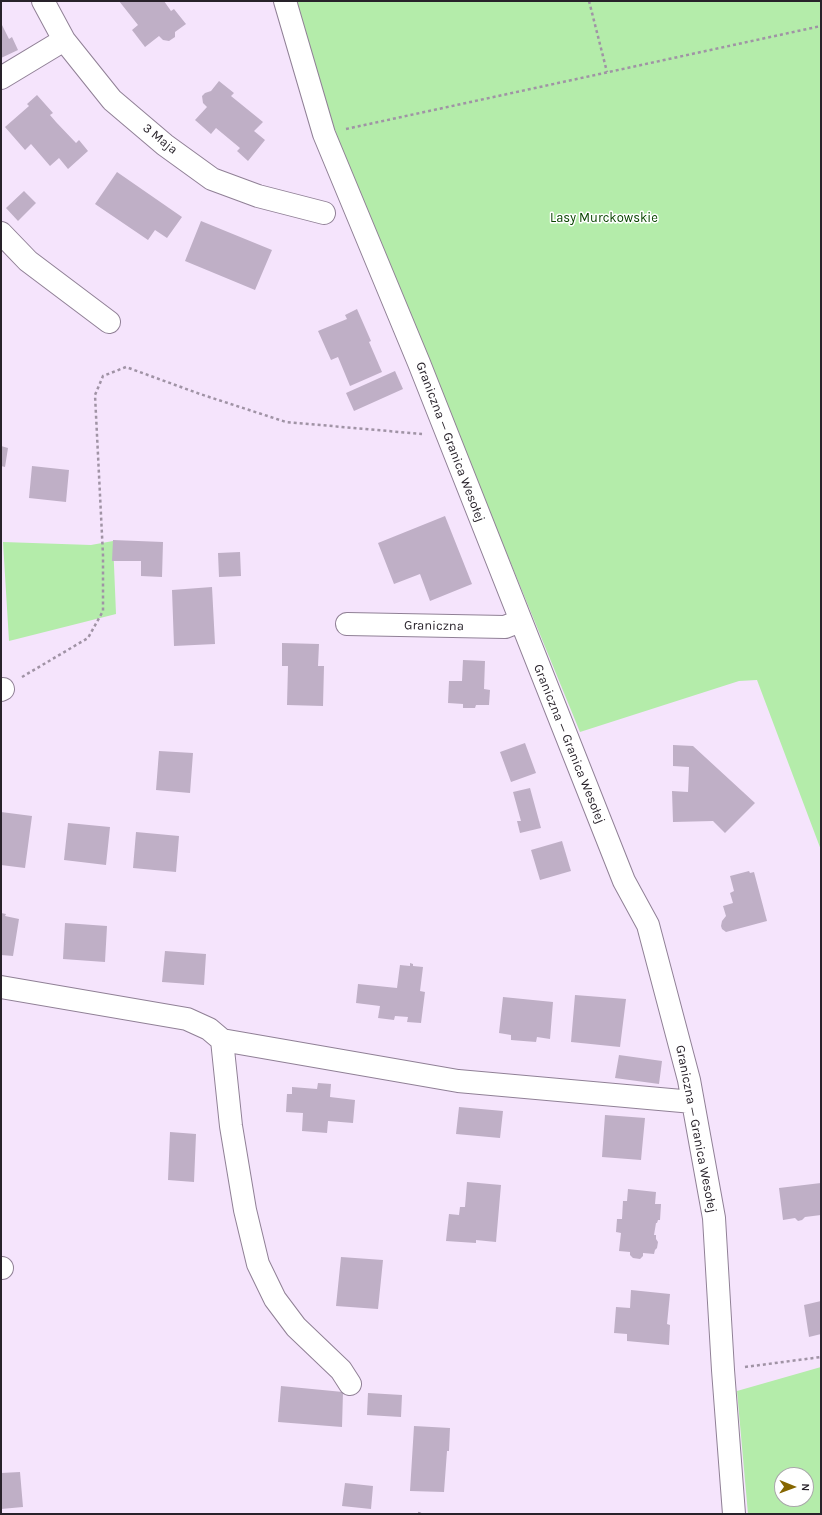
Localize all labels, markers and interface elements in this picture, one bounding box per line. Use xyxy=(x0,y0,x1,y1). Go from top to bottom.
street label: 3 Maja xyxy=(139,120,181,158)
park label: Lasy Murckowskie xyxy=(550,210,658,226)
street label: Graniczna — Granica Wesołej xyxy=(412,360,488,524)
street label: Graniczna xyxy=(404,618,464,634)
street label: Graniczna — Granica Wesołej xyxy=(530,662,608,826)
street label: Graniczna — Granica Wesołej xyxy=(672,1044,720,1214)
north arrow xyxy=(774,1467,814,1507)
text: N xyxy=(799,1483,812,1491)

